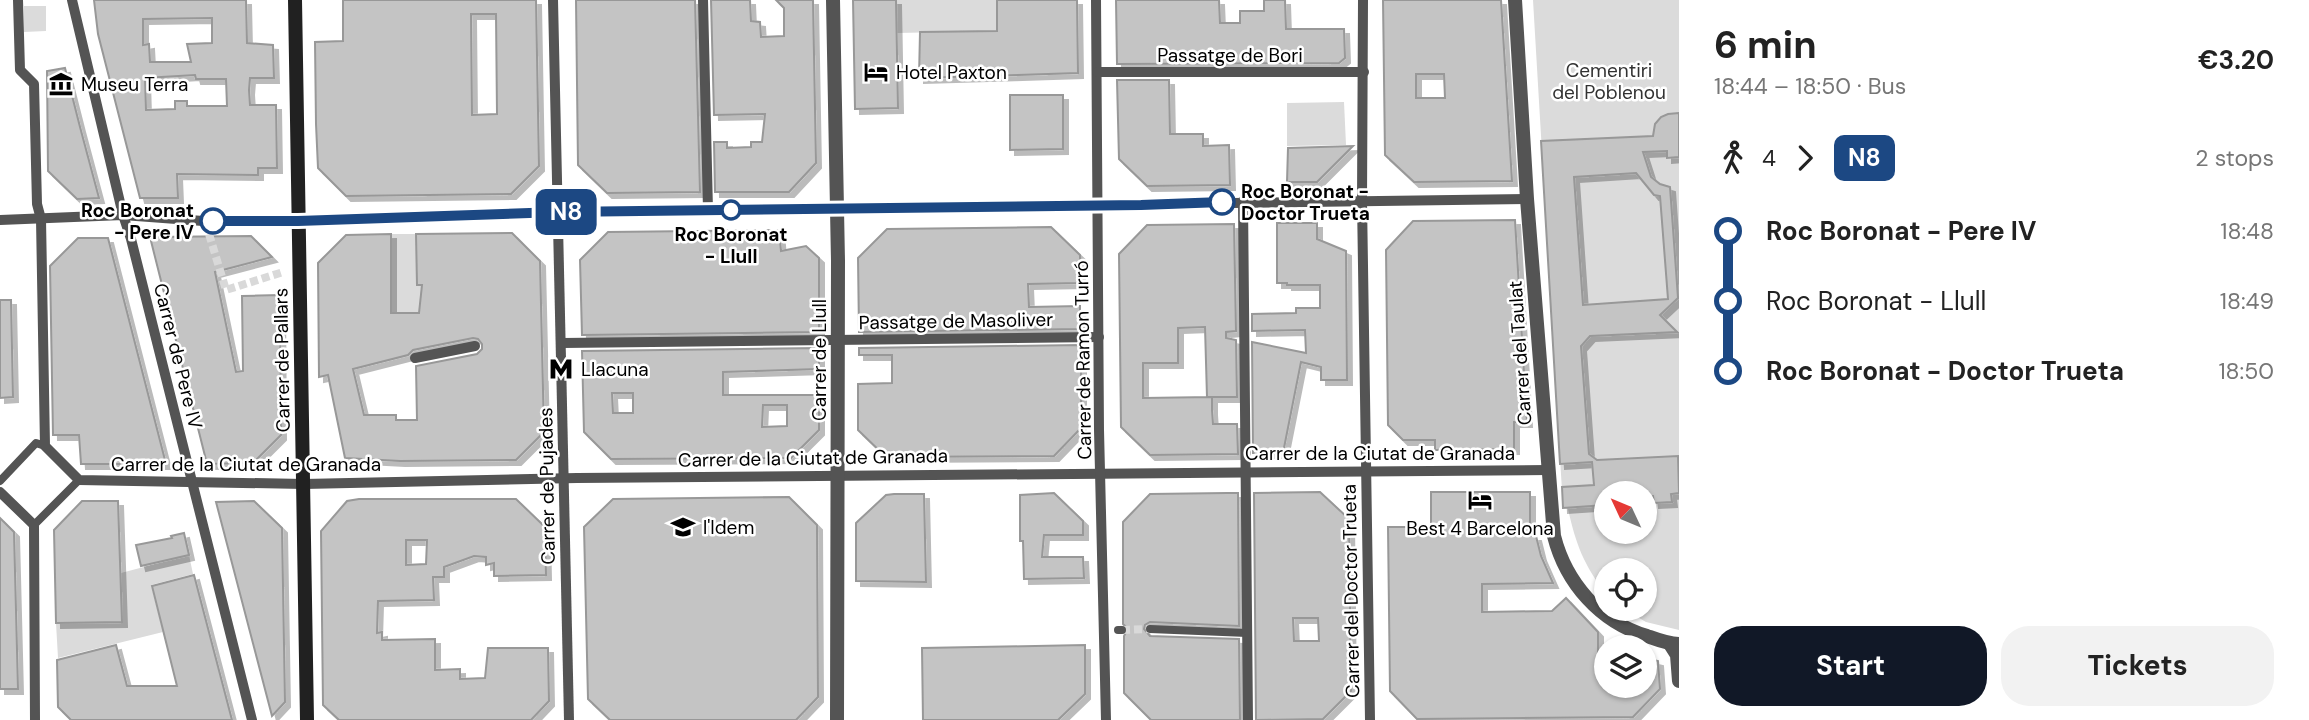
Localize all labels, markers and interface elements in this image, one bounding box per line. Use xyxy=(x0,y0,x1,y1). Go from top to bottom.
text: 6 min xyxy=(1714,20,1817,70)
street label: Passatge de Bori xyxy=(1157,43,1303,68)
text: €3.20 xyxy=(2198,43,2274,77)
hotel icon: Hotel Paxton xyxy=(862,58,890,86)
park label: Cementiri del Poblenou xyxy=(1552,58,1666,105)
place label: Hotel Paxton xyxy=(896,60,1007,85)
museum icon: Museu Terra xyxy=(47,70,75,98)
text: 18:44 – 18:50 · Bus xyxy=(1714,71,1906,101)
place label: Museu Terra xyxy=(81,72,188,97)
icon: walk xyxy=(1714,139,1752,177)
icon: forward xyxy=(1786,139,1824,177)
text: N8 xyxy=(1848,142,1881,173)
text: 4 xyxy=(1762,143,1776,173)
text: 2 stops xyxy=(2195,143,2274,173)
place label: Roc Boronat - Doctor Trueta xyxy=(1241,179,1370,226)
line badge: N8 xyxy=(534,189,598,235)
marker: Roc Boronat - Doctor Trueta xyxy=(1209,189,1235,215)
text: N8 xyxy=(550,196,582,227)
place label: Roc Boronat - Pere IV xyxy=(81,198,195,245)
marker: Roc Boronat - Llull xyxy=(721,200,741,220)
marker: Roc Boronat - Pere IV xyxy=(200,208,226,234)
text: Roc Boronat - Pere IV xyxy=(1766,214,2036,248)
text: 18:48 xyxy=(2220,216,2274,246)
place label: Roc Boronat - Llull xyxy=(675,222,787,269)
street label: Carrer de Ramon Turró xyxy=(1069,260,1097,460)
street label: Carrer del Taulat xyxy=(1502,280,1538,426)
street label: Carrer de Pere IV xyxy=(148,281,208,432)
text: Roc Boronat - Llull xyxy=(1766,284,1986,318)
text: 18:49 xyxy=(2220,286,2274,316)
street label: Carrer de Pallars xyxy=(268,287,296,433)
street label: Carrer de Llull xyxy=(807,299,832,421)
street label: Passatge de Masoliver xyxy=(858,307,1054,335)
text: Roc Boronat - Doctor Trueta xyxy=(1766,354,2124,388)
metro station icon: Llacuna xyxy=(547,355,575,383)
text: 18:50 xyxy=(2218,356,2274,386)
place label: Llacuna xyxy=(581,357,649,382)
street label: Carrer de Pujades xyxy=(533,407,561,565)
street label: Carrer de la Ciutat de Granada xyxy=(1245,441,1515,466)
street label: Carrer de la Ciutat de Granada xyxy=(678,443,948,473)
street label: Carrer de la Ciutat de Granada xyxy=(111,452,381,477)
north arrow xyxy=(1594,481,1657,544)
map controls xyxy=(1594,481,1657,698)
street label: Carrer del Doctor Trueta xyxy=(1337,484,1365,698)
hotel icon: Best 4 Barcelona xyxy=(1466,486,1494,514)
school or university icon: l'Idem xyxy=(669,513,697,541)
place label: l'Idem xyxy=(703,515,754,540)
place label: Best 4 Barcelona xyxy=(1406,516,1554,541)
button: locate xyxy=(1594,558,1657,621)
button: Start xyxy=(1714,626,1987,706)
button: Tickets xyxy=(2001,626,2274,706)
button: layers xyxy=(1594,635,1657,698)

